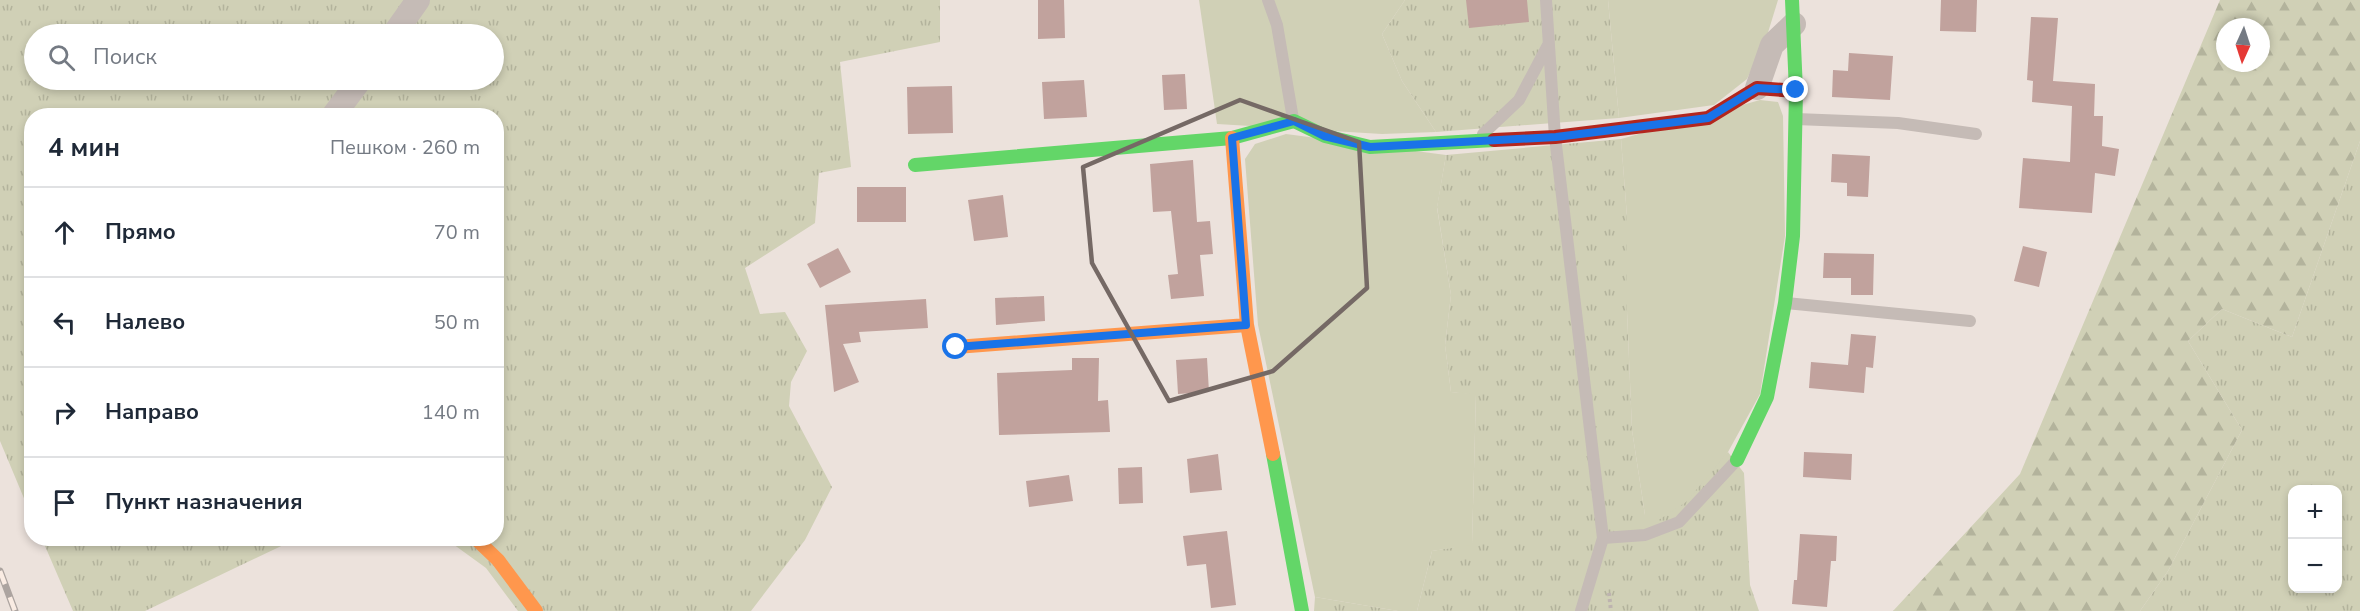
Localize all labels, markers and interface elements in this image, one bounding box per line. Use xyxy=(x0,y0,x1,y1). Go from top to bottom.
north arrow xyxy=(2216,18,2270,72)
search box xyxy=(24,24,504,90)
icon: search xyxy=(45,41,78,74)
text: Поиск xyxy=(93,42,157,72)
route end xyxy=(1782,76,1808,102)
text: 4 мин xyxy=(48,130,120,165)
text: Пешком · 260 m xyxy=(330,134,480,161)
icon: ahead xyxy=(48,216,81,249)
text: Прямо xyxy=(105,217,176,247)
text: 70 m xyxy=(434,219,480,246)
icon: left xyxy=(48,306,81,339)
text: Налево xyxy=(105,307,185,337)
text: 50 m xyxy=(434,309,480,336)
route start xyxy=(942,333,968,359)
icon: right xyxy=(48,396,81,429)
text: Направо xyxy=(105,397,199,427)
text: 140 m xyxy=(422,399,480,426)
map controls xyxy=(2288,485,2342,593)
button: + xyxy=(2288,485,2342,539)
icon: arrive xyxy=(48,486,81,519)
text: Пункт назначения xyxy=(105,487,303,517)
button: − xyxy=(2288,539,2342,593)

